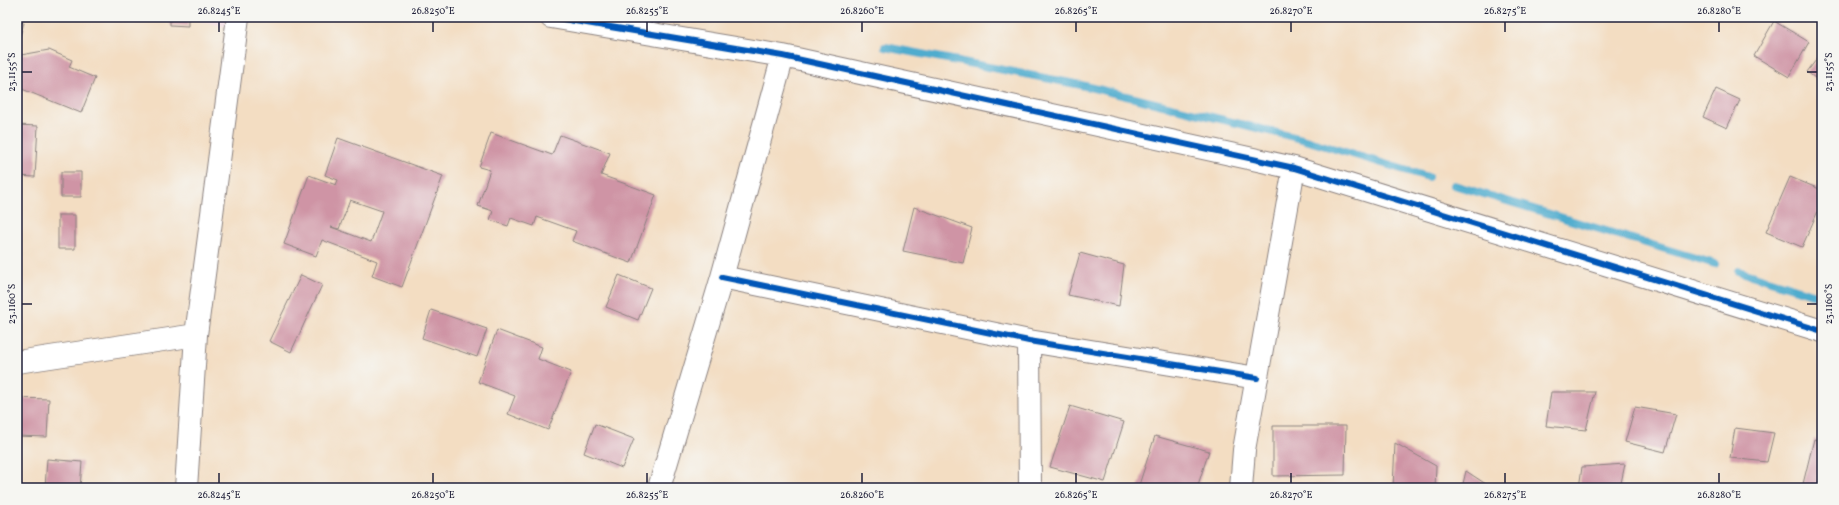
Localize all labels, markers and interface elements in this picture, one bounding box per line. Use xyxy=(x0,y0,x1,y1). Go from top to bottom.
text: 26.8245°E xyxy=(197,4,241,18)
text: 26.8250°E xyxy=(411,4,455,18)
text: 26.8255°E xyxy=(626,4,668,18)
text: 26.8260°E xyxy=(840,4,884,18)
text: 26.8265°E xyxy=(1055,4,1097,18)
text: 26.8270°E xyxy=(1270,4,1313,18)
text: 26.8275°E xyxy=(1484,4,1526,18)
text: 26.8280°E xyxy=(1697,4,1741,18)
text: 23.1155°S xyxy=(5,52,19,92)
text: 23.1155°S xyxy=(1822,52,1836,92)
text: 23.1160°S xyxy=(5,284,19,324)
text: 23.1160°S xyxy=(1822,284,1836,324)
text: 26.8245°E xyxy=(197,488,241,502)
text: 26.8250°E xyxy=(411,488,455,502)
text: 26.8255°E xyxy=(626,488,668,502)
text: 26.8260°E xyxy=(840,488,884,502)
text: 26.8265°E xyxy=(1055,488,1097,502)
text: 26.8270°E xyxy=(1270,488,1313,502)
text: 26.8275°E xyxy=(1484,488,1526,502)
text: 26.8280°E xyxy=(1697,488,1741,502)

